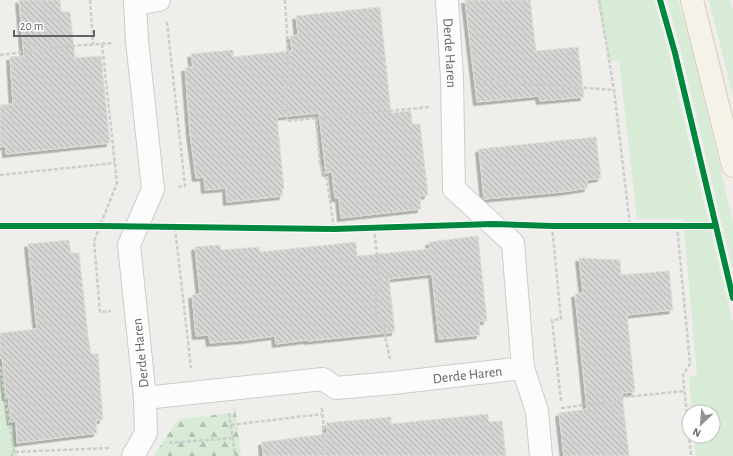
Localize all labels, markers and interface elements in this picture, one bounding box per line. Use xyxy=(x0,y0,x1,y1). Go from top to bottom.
scale bar xyxy=(14,12,94,38)
street label: Derde Haren xyxy=(440,18,458,88)
text: 20 m xyxy=(20,20,43,32)
street label: Derde Haren xyxy=(130,317,152,388)
street label: Derde Haren xyxy=(432,364,503,386)
north arrow xyxy=(681,404,721,444)
text: N xyxy=(691,426,703,439)

